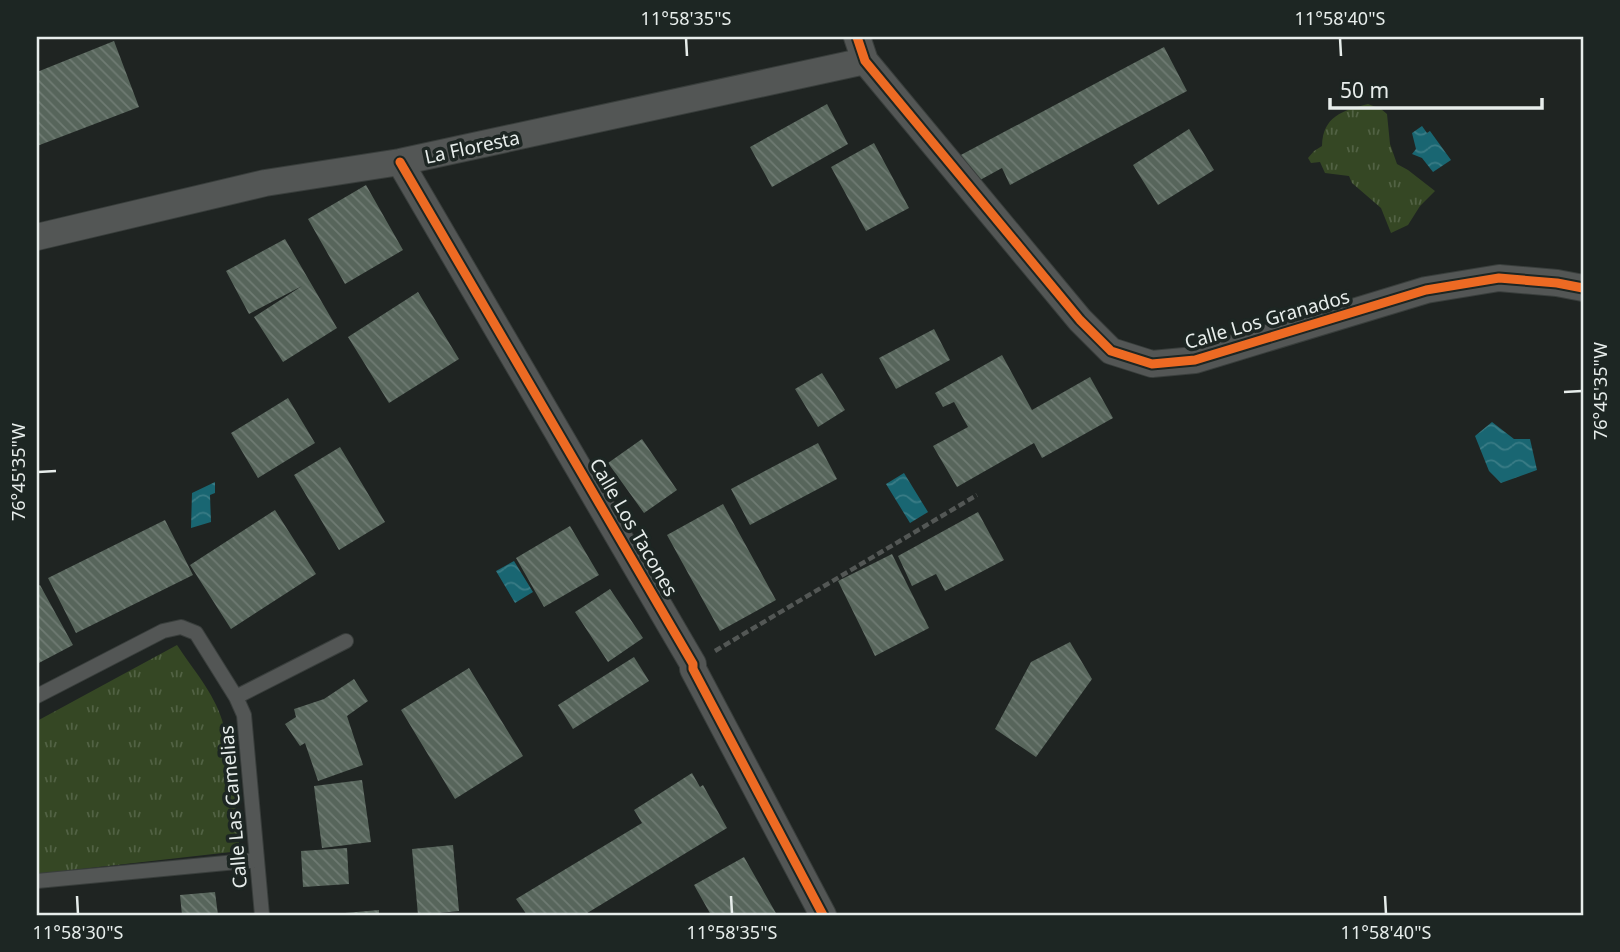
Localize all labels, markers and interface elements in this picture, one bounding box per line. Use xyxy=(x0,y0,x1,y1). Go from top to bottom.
text: 11°58'35"S xyxy=(641,6,731,30)
text: 11°58'40"S xyxy=(1295,6,1385,30)
scale bar xyxy=(1330,66,1541,110)
text: 50 m xyxy=(1340,76,1389,104)
street label: La Floresta xyxy=(422,124,522,170)
street label: Calle Los Granados xyxy=(1182,283,1352,355)
text: 76°45'35"W xyxy=(1588,342,1612,440)
text: 76°45'35"W xyxy=(6,423,30,521)
street label: Calle Los Tacones xyxy=(584,453,684,601)
street label: Calle Las Camelias xyxy=(213,724,253,890)
text: 11°58'30"S xyxy=(33,920,123,944)
text: 11°58'35"S xyxy=(687,920,777,944)
text: 11°58'40"S xyxy=(1341,920,1431,944)

